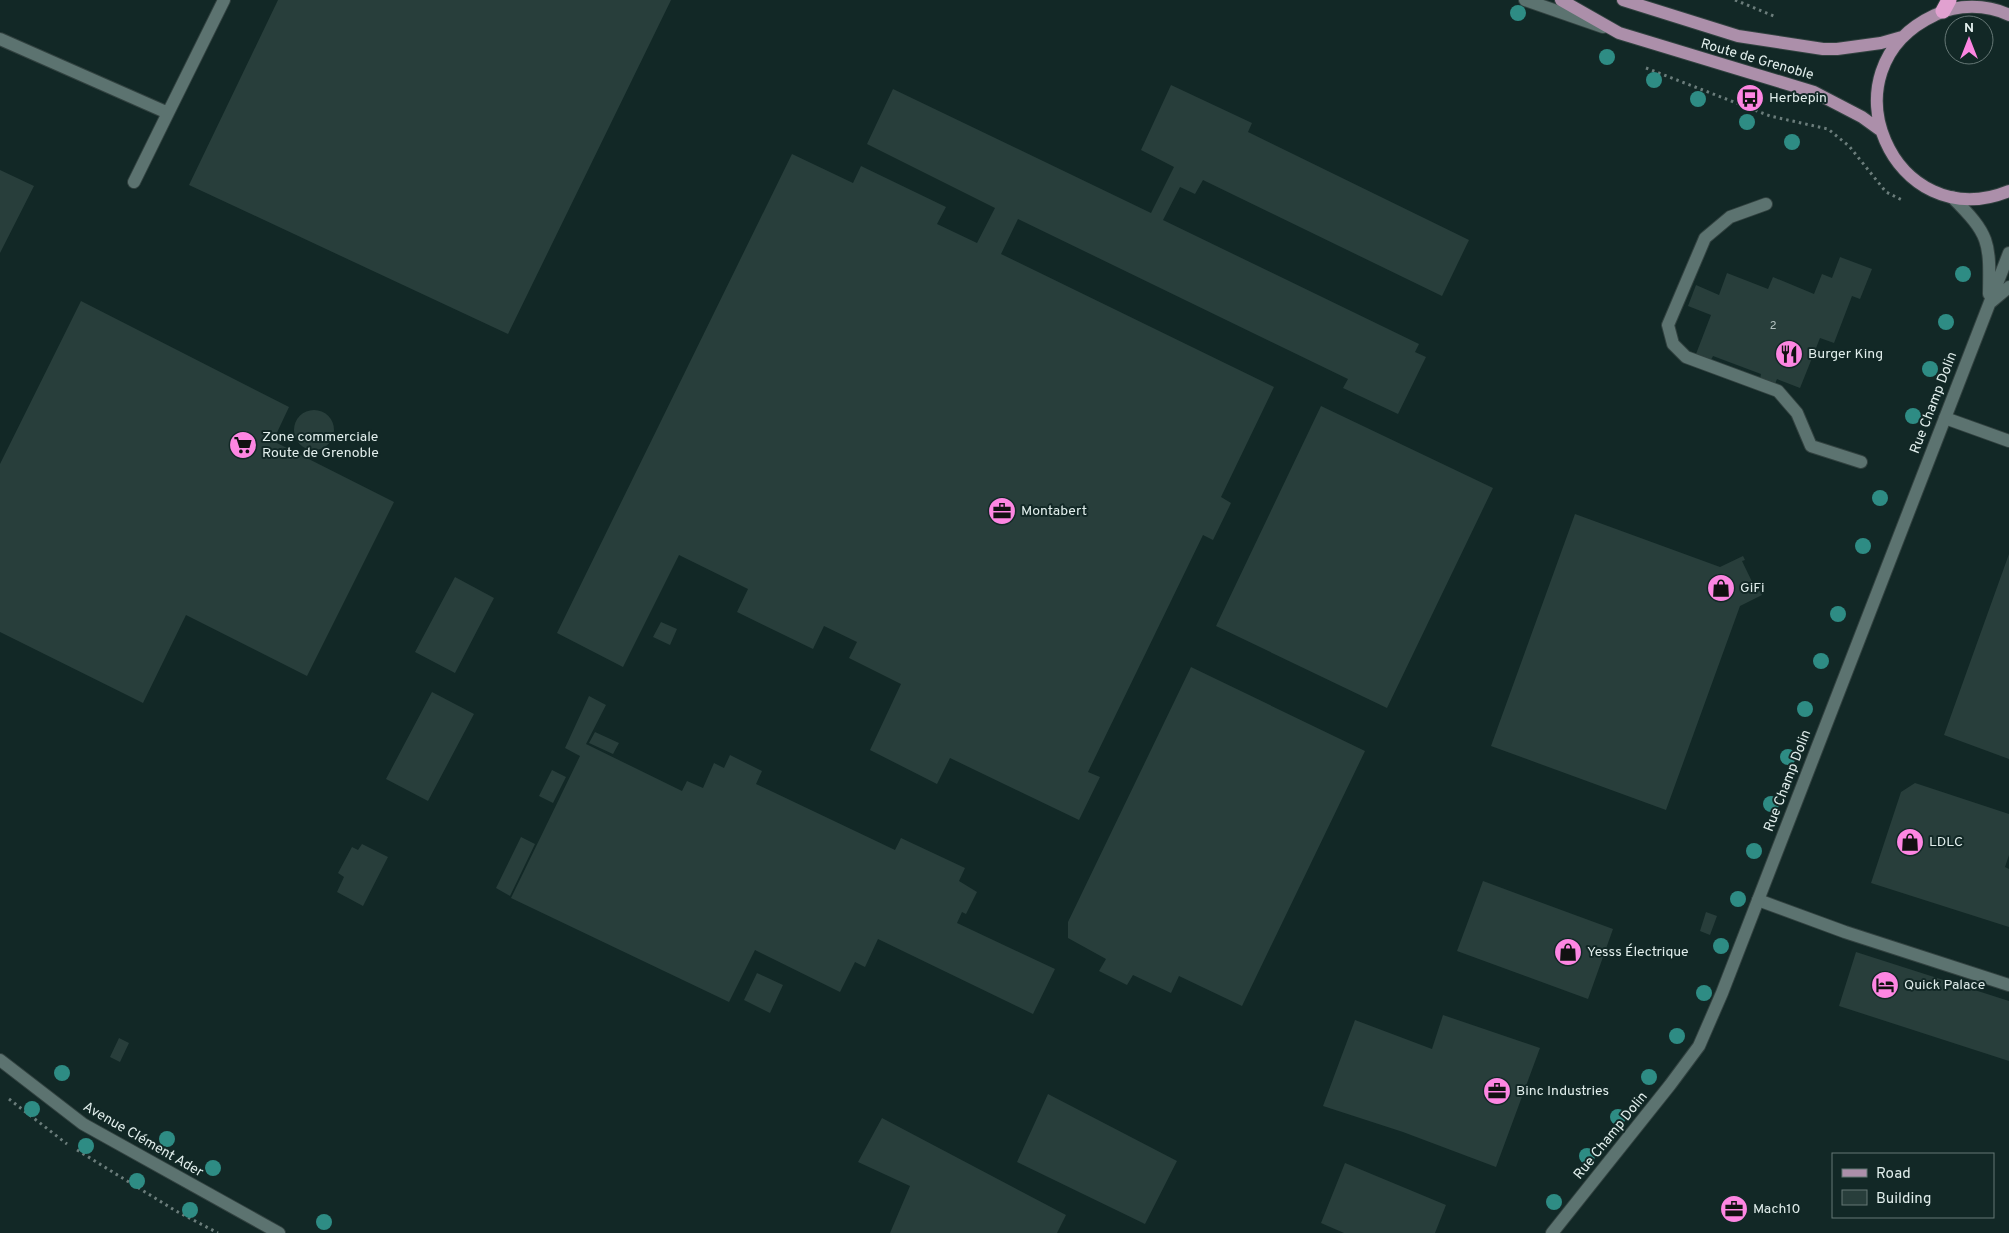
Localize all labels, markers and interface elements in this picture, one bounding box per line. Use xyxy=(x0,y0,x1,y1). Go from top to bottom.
north arrow xyxy=(1944,15,1994,65)
text: N xyxy=(1964,20,1974,37)
street label: Route de Grenoble xyxy=(1699,36,1815,84)
bus stop icon: Herbepin xyxy=(1735,83,1765,113)
place label: Herbepin xyxy=(1769,90,1827,107)
house number: 2 xyxy=(1770,319,1776,333)
restaurant icon: Burger King xyxy=(1774,339,1804,369)
place label: Burger King xyxy=(1808,346,1883,363)
street label: Rue Champ Dolin xyxy=(1907,350,1961,456)
place label: Zone commerciale Route de Grenoble xyxy=(262,429,379,462)
supermarket icon: Zone commerciale Route de Grenoble xyxy=(228,430,258,460)
office icon: Montabert xyxy=(987,496,1017,526)
place label: Montabert xyxy=(1021,503,1087,520)
shop icon: GiFi xyxy=(1706,573,1736,603)
place label: GiFi xyxy=(1740,580,1765,597)
street label: Rue Champ Dolin xyxy=(1761,728,1815,834)
shop icon: LDLC xyxy=(1895,827,1925,857)
place label: LDLC xyxy=(1929,834,1963,851)
shop icon: Yesss Électrique xyxy=(1553,937,1583,967)
place label: Yesss Électrique xyxy=(1587,943,1689,961)
hotel icon: Quick Palace xyxy=(1870,970,1900,1000)
place label: Quick Palace xyxy=(1904,977,1985,994)
office icon: Binc Industries xyxy=(1482,1076,1512,1106)
place label: Binc Industries xyxy=(1516,1083,1609,1100)
street label: Rue Champ Dolin xyxy=(1570,1089,1652,1183)
street label: Avenue Clément Ader xyxy=(80,1099,207,1182)
legend xyxy=(1832,1153,1994,1218)
text: Road xyxy=(1876,1165,1911,1184)
text: Building xyxy=(1876,1190,1931,1209)
office icon: Mach10 xyxy=(1719,1194,1749,1224)
place label: Mach10 xyxy=(1753,1201,1801,1218)

